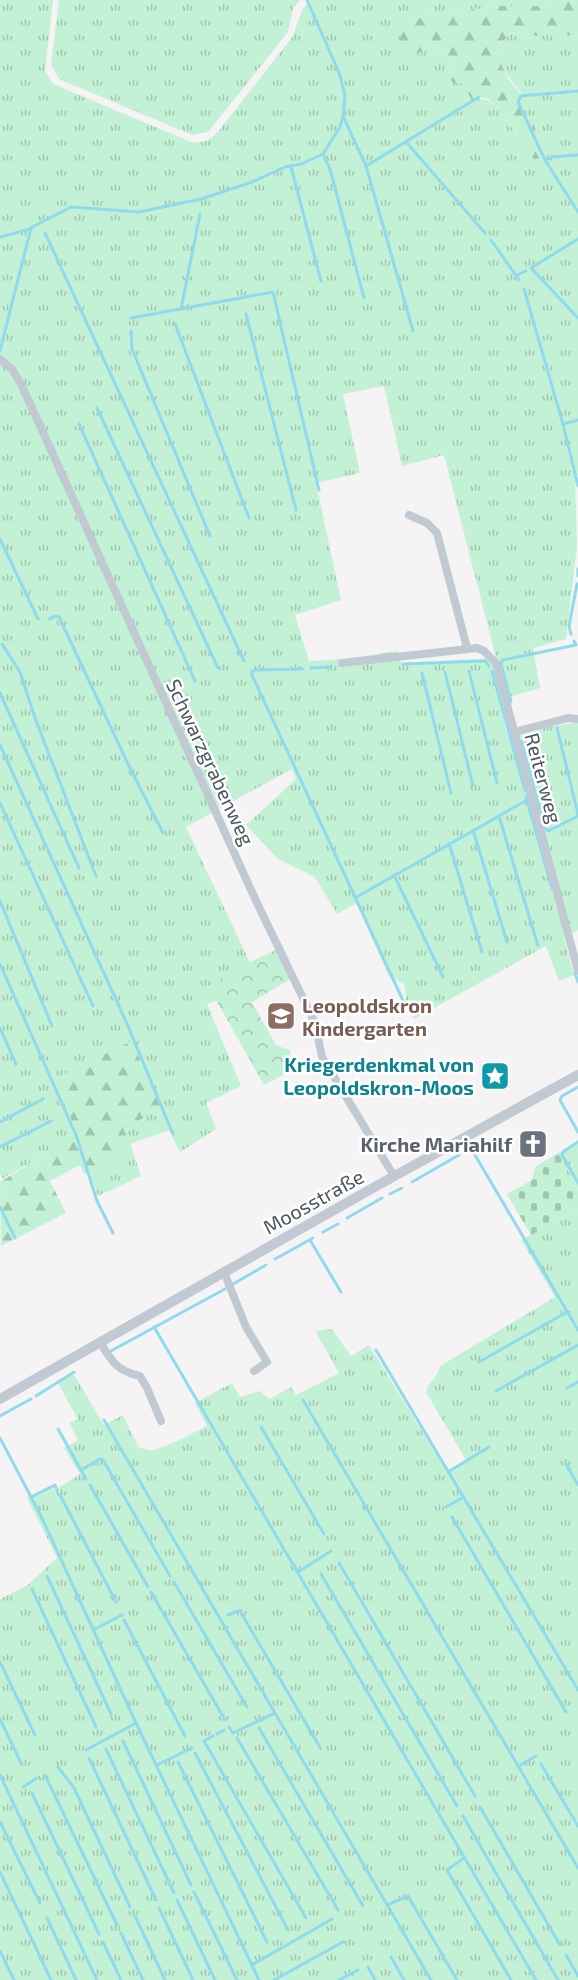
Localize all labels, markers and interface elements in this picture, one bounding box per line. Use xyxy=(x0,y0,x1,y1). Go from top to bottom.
street label: Schwarzgrabenweg xyxy=(162,675,260,849)
street label: Reiterweg xyxy=(520,730,568,826)
place label: Leopoldskron Kindergarten xyxy=(302,993,432,1040)
school or university icon: Leopoldskron Kindergarten xyxy=(265,1000,297,1032)
place label: Kriegerdenkmal von Leopoldskron-Moos xyxy=(283,1052,474,1099)
place icon: Kriegerdenkmal von Leopoldskron-Moos xyxy=(479,1060,511,1092)
church icon: Kirche Mariahilf xyxy=(517,1128,549,1160)
place label: Kirche Mariahilf xyxy=(360,1132,513,1156)
street label: Moosstraße xyxy=(258,1163,368,1239)

